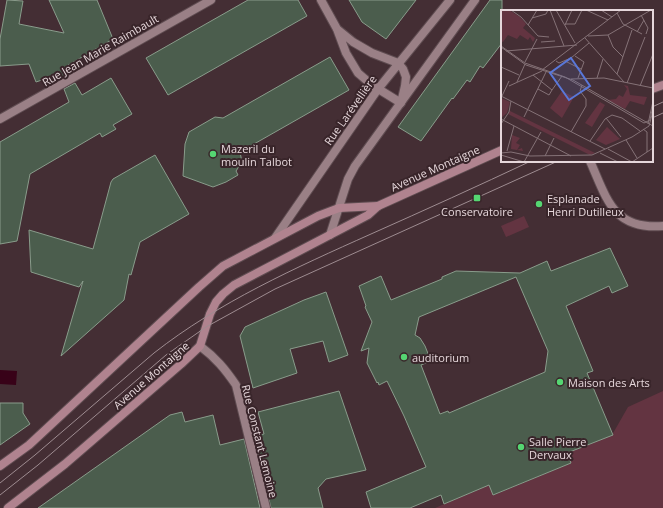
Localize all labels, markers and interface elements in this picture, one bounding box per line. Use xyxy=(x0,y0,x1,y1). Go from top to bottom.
street label: Rue Jean Marie Raimbault xyxy=(39,10,161,89)
inset map xyxy=(501,10,653,162)
street label: Rue Larévellière xyxy=(320,72,380,148)
place label: Mazeril du moulin Talbot xyxy=(221,141,292,169)
street label: Avenue Montaigne xyxy=(388,142,482,194)
marker: Mazeril du moulin Talbot xyxy=(208,149,218,159)
place label: Esplanade Henri Dutilleux xyxy=(547,191,624,219)
marker: Conservatoire xyxy=(472,193,482,203)
marker: Esplanade Henri Dutilleux xyxy=(534,199,544,209)
place label: Conservatoire xyxy=(441,204,513,219)
street label: Avenue Montaigne xyxy=(110,338,192,412)
place label: auditorium xyxy=(412,350,469,365)
marker: auditorium xyxy=(399,352,409,362)
place label: Maison des Arts xyxy=(568,375,650,390)
marker: Maison des Arts xyxy=(555,377,565,387)
street label: Rue Constant Lemoine xyxy=(239,383,281,499)
place label: Salle Pierre Dervaux xyxy=(529,434,586,462)
marker: Salle Pierre Dervaux xyxy=(516,442,526,452)

